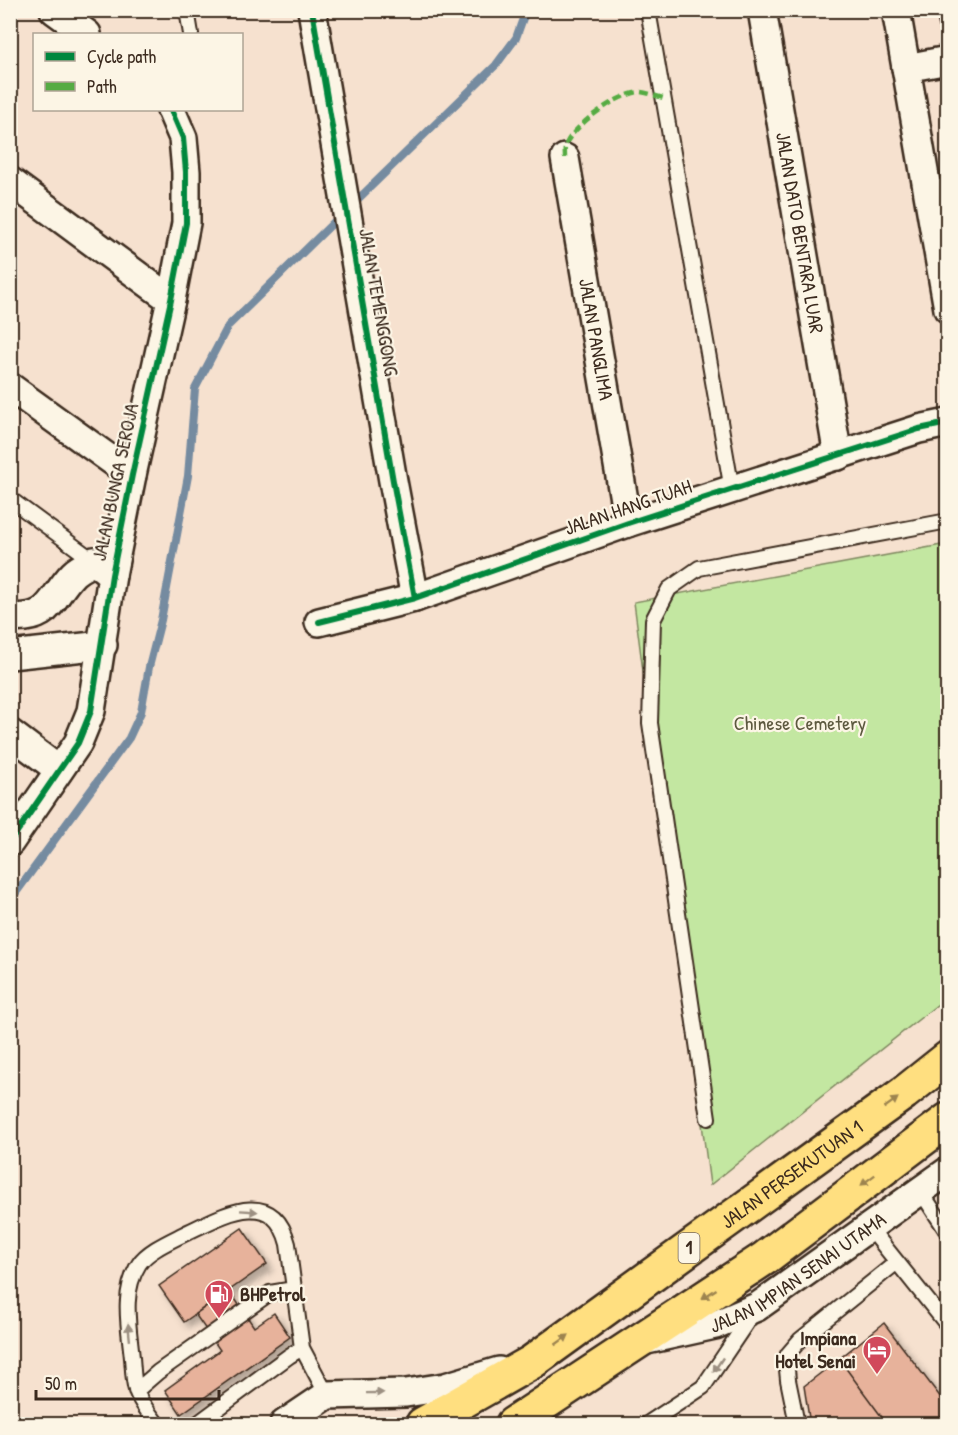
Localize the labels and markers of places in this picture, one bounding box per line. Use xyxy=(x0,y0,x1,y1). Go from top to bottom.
fuel station icon: BHPetrol xyxy=(203,1278,235,1320)
place label: BHPetrol xyxy=(240,1280,306,1307)
place label: Impiana Hotel Senai xyxy=(775,1324,856,1374)
hotel icon: Impiana Hotel Senai xyxy=(861,1334,893,1376)

